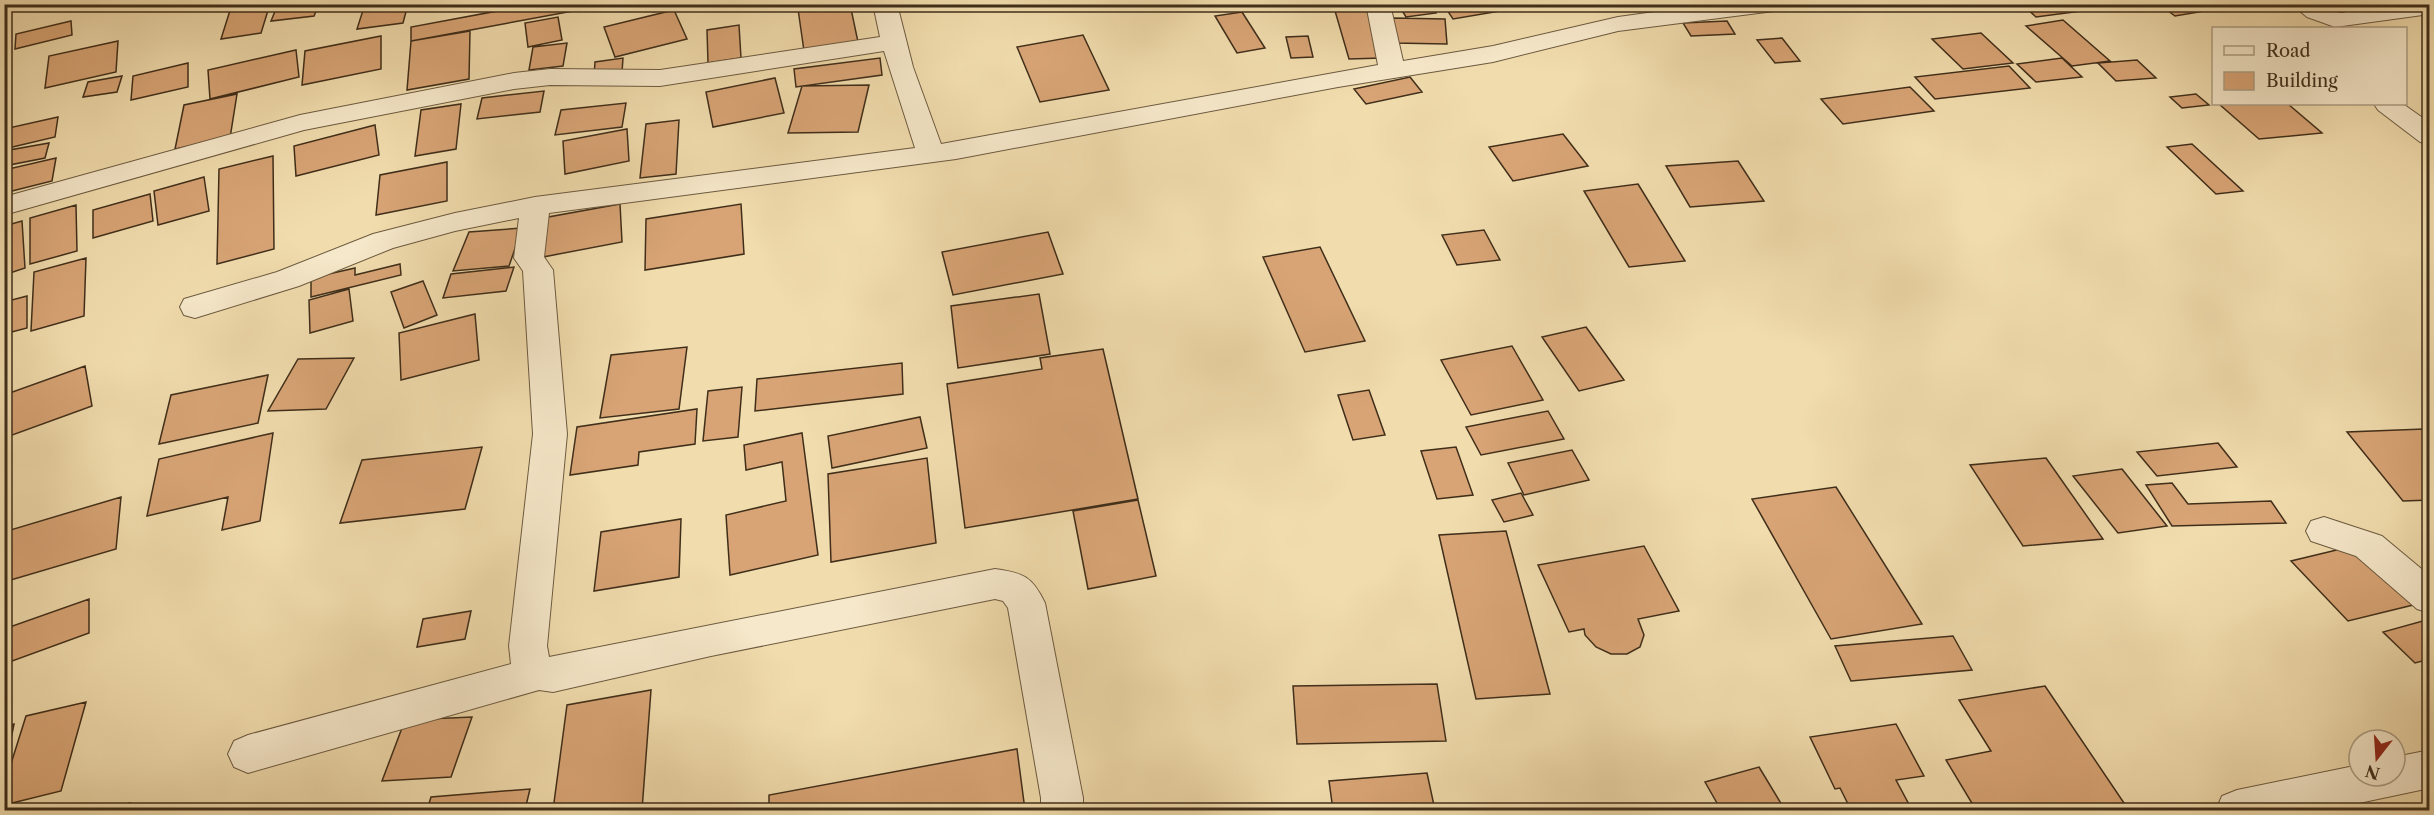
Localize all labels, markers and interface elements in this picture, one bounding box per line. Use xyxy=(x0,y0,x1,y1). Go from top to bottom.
legend xyxy=(2212,27,2407,105)
text: Road xyxy=(2266,40,2311,62)
text: Building xyxy=(2266,70,2338,92)
north arrow xyxy=(2347,728,2407,788)
text: N xyxy=(2363,761,2382,784)

